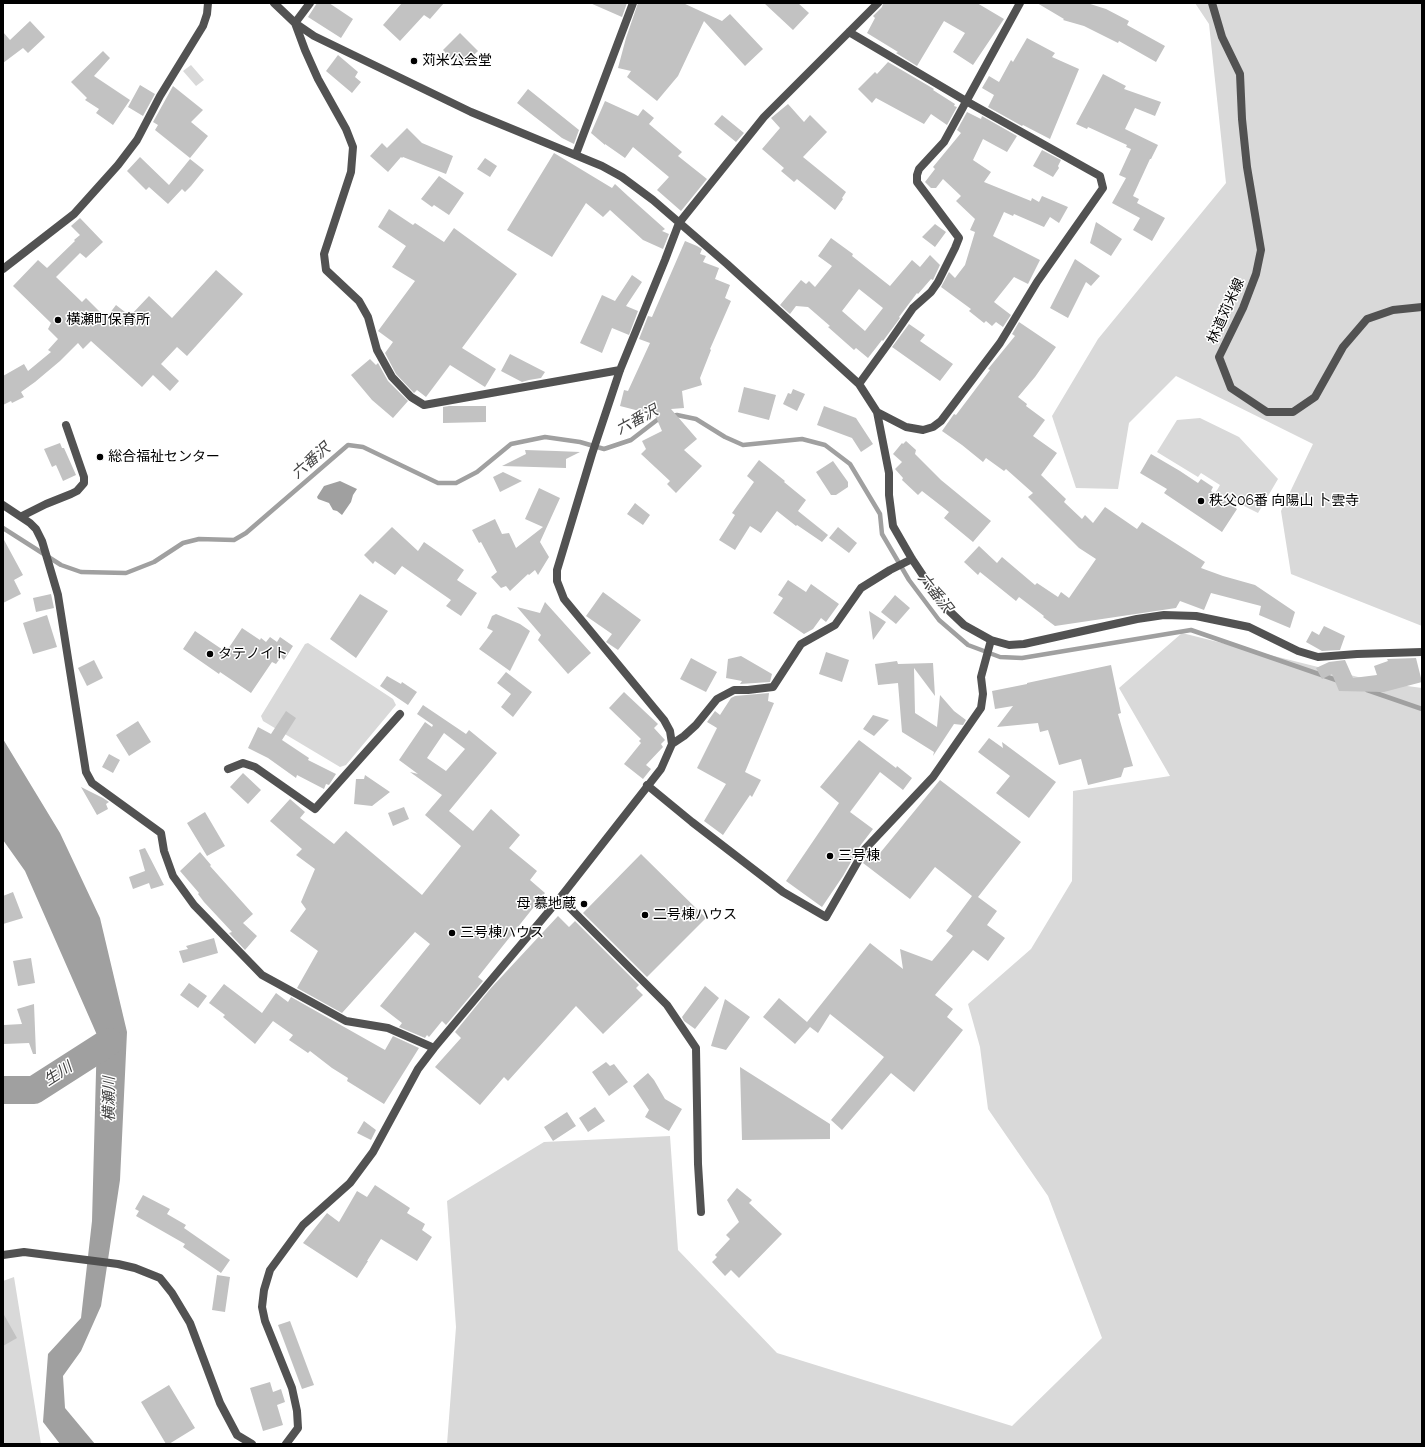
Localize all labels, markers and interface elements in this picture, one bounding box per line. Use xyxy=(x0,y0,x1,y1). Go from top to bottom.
place label: 苅米公会堂 xyxy=(422,53,492,69)
marker: 苅米公会堂 xyxy=(409,56,419,66)
street label: 林道苅米線 xyxy=(1204,276,1248,346)
place label: 横瀬町保育所 xyxy=(66,312,150,328)
marker: 横瀬町保育所 xyxy=(53,315,63,325)
water label: 六番沢 xyxy=(613,401,661,439)
water label: 六番沢 xyxy=(288,439,334,483)
place label: 総合福祉センター xyxy=(108,449,220,465)
marker: 総合福祉センター xyxy=(95,452,105,462)
place label: 秩父06番 向陽山 卜雲寺 xyxy=(1209,493,1359,509)
marker: 秩父06番 向陽山 卜雲寺 xyxy=(1196,496,1206,506)
water label: 六番沢 xyxy=(914,570,956,616)
place label: タテノイト xyxy=(218,646,288,662)
marker: タテノイト xyxy=(205,649,215,659)
place label: 三号棟 xyxy=(838,848,880,864)
marker: 三号棟 xyxy=(825,851,835,861)
place label: 母 慕地蔵 xyxy=(516,896,576,912)
marker: 母 慕地蔵 xyxy=(579,899,589,909)
place label: 二号棟ハウス xyxy=(653,907,737,923)
marker: 二号棟ハウス xyxy=(640,910,650,920)
place label: 三号棟ハウス xyxy=(460,925,544,941)
marker: 三号棟ハウス xyxy=(447,928,457,938)
water label: 生川 xyxy=(41,1058,75,1090)
water label: 横瀬川 xyxy=(100,1077,118,1121)

